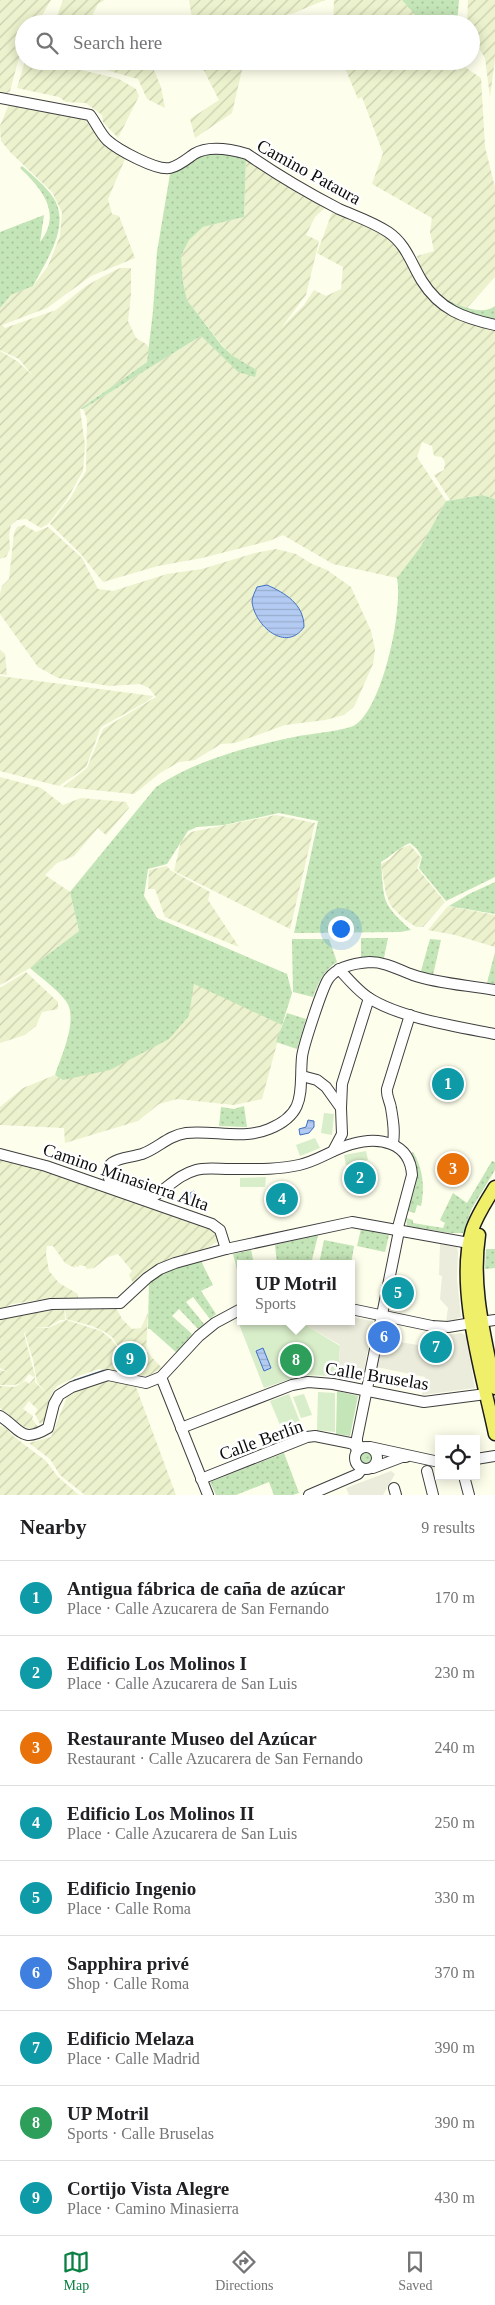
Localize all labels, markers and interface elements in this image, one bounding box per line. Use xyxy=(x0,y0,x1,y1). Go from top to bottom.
search box xyxy=(15,15,480,70)
icon: search xyxy=(33,29,61,57)
text: Search here xyxy=(73,32,162,53)
street label: Camino Pataura xyxy=(254,135,364,209)
your location xyxy=(328,916,354,942)
pin: 1 xyxy=(432,1065,464,1103)
street label: Camino Minasierra Alta xyxy=(40,1139,212,1215)
pin: 3 xyxy=(437,1150,469,1188)
pin: 2 xyxy=(344,1159,376,1197)
pin: 4 xyxy=(266,1180,298,1218)
popup xyxy=(237,1260,355,1325)
text: UP Motril xyxy=(255,1273,337,1294)
pin: 5 xyxy=(382,1274,414,1312)
text: Sports xyxy=(255,1295,296,1312)
pin: 6 xyxy=(368,1318,400,1356)
pin: 7 xyxy=(420,1328,452,1366)
pin: 9 xyxy=(114,1340,146,1378)
pin: 8 xyxy=(280,1341,312,1379)
street label: Calle Bruselas xyxy=(324,1358,430,1394)
street label: Calle Berlín xyxy=(216,1416,306,1464)
map controls xyxy=(435,1435,480,1480)
button: locate xyxy=(435,1435,480,1480)
text: Nearby xyxy=(20,1515,87,1539)
text: 9 results xyxy=(421,1519,475,1536)
text: Antigua fábrica de caña de azúcar xyxy=(67,1578,345,1599)
text: 1 xyxy=(32,1589,40,1606)
text: 170 m xyxy=(435,1589,475,1606)
text: Place · Calle Azucarera de San Fernando xyxy=(67,1600,329,1617)
text: Edificio Los Molinos I xyxy=(67,1653,247,1674)
text: 2 xyxy=(32,1664,40,1681)
text: 230 m xyxy=(435,1664,475,1681)
text: Place · Calle Azucarera de San Luis xyxy=(67,1675,297,1692)
text: Restaurante Museo del Azúcar xyxy=(67,1728,317,1749)
text: 3 xyxy=(32,1739,40,1756)
text: 240 m xyxy=(435,1739,475,1756)
text: Restaurant · Calle Azucarera de San Fernando xyxy=(67,1750,363,1767)
text: Edificio Los Molinos II xyxy=(67,1803,254,1824)
text: 4 xyxy=(32,1814,40,1831)
text: 250 m xyxy=(435,1814,475,1831)
text: Place · Calle Azucarera de San Luis xyxy=(67,1825,297,1842)
text: Edificio Ingenio xyxy=(67,1878,196,1899)
text: 5 xyxy=(32,1889,40,1906)
text: 330 m xyxy=(435,1889,475,1906)
text: Place · Calle Roma xyxy=(67,1900,191,1917)
text: Sapphira privé xyxy=(67,1953,189,1974)
text: 6 xyxy=(32,1964,40,1981)
text: 370 m xyxy=(435,1964,475,1981)
text: Shop · Calle Roma xyxy=(67,1975,189,1992)
text: Edificio Melaza xyxy=(67,2028,194,2049)
text: 7 xyxy=(32,2039,40,2056)
text: 390 m xyxy=(435,2039,475,2056)
text: Place · Calle Madrid xyxy=(67,2050,200,2067)
text: UP Motril xyxy=(67,2103,149,2124)
text: 8 xyxy=(32,2114,40,2131)
text: 390 m xyxy=(435,2114,475,2131)
text: Sports · Calle Bruselas xyxy=(67,2125,214,2142)
text: Cortijo Vista Alegre xyxy=(67,2178,229,2199)
text: 9 xyxy=(32,2189,40,2206)
text: 430 m xyxy=(435,2189,475,2206)
text: Place · Camino Minasierra xyxy=(67,2200,239,2217)
tab: Map xyxy=(62,2248,90,2294)
tab: Directions xyxy=(215,2248,274,2294)
tab: Saved xyxy=(398,2248,433,2294)

